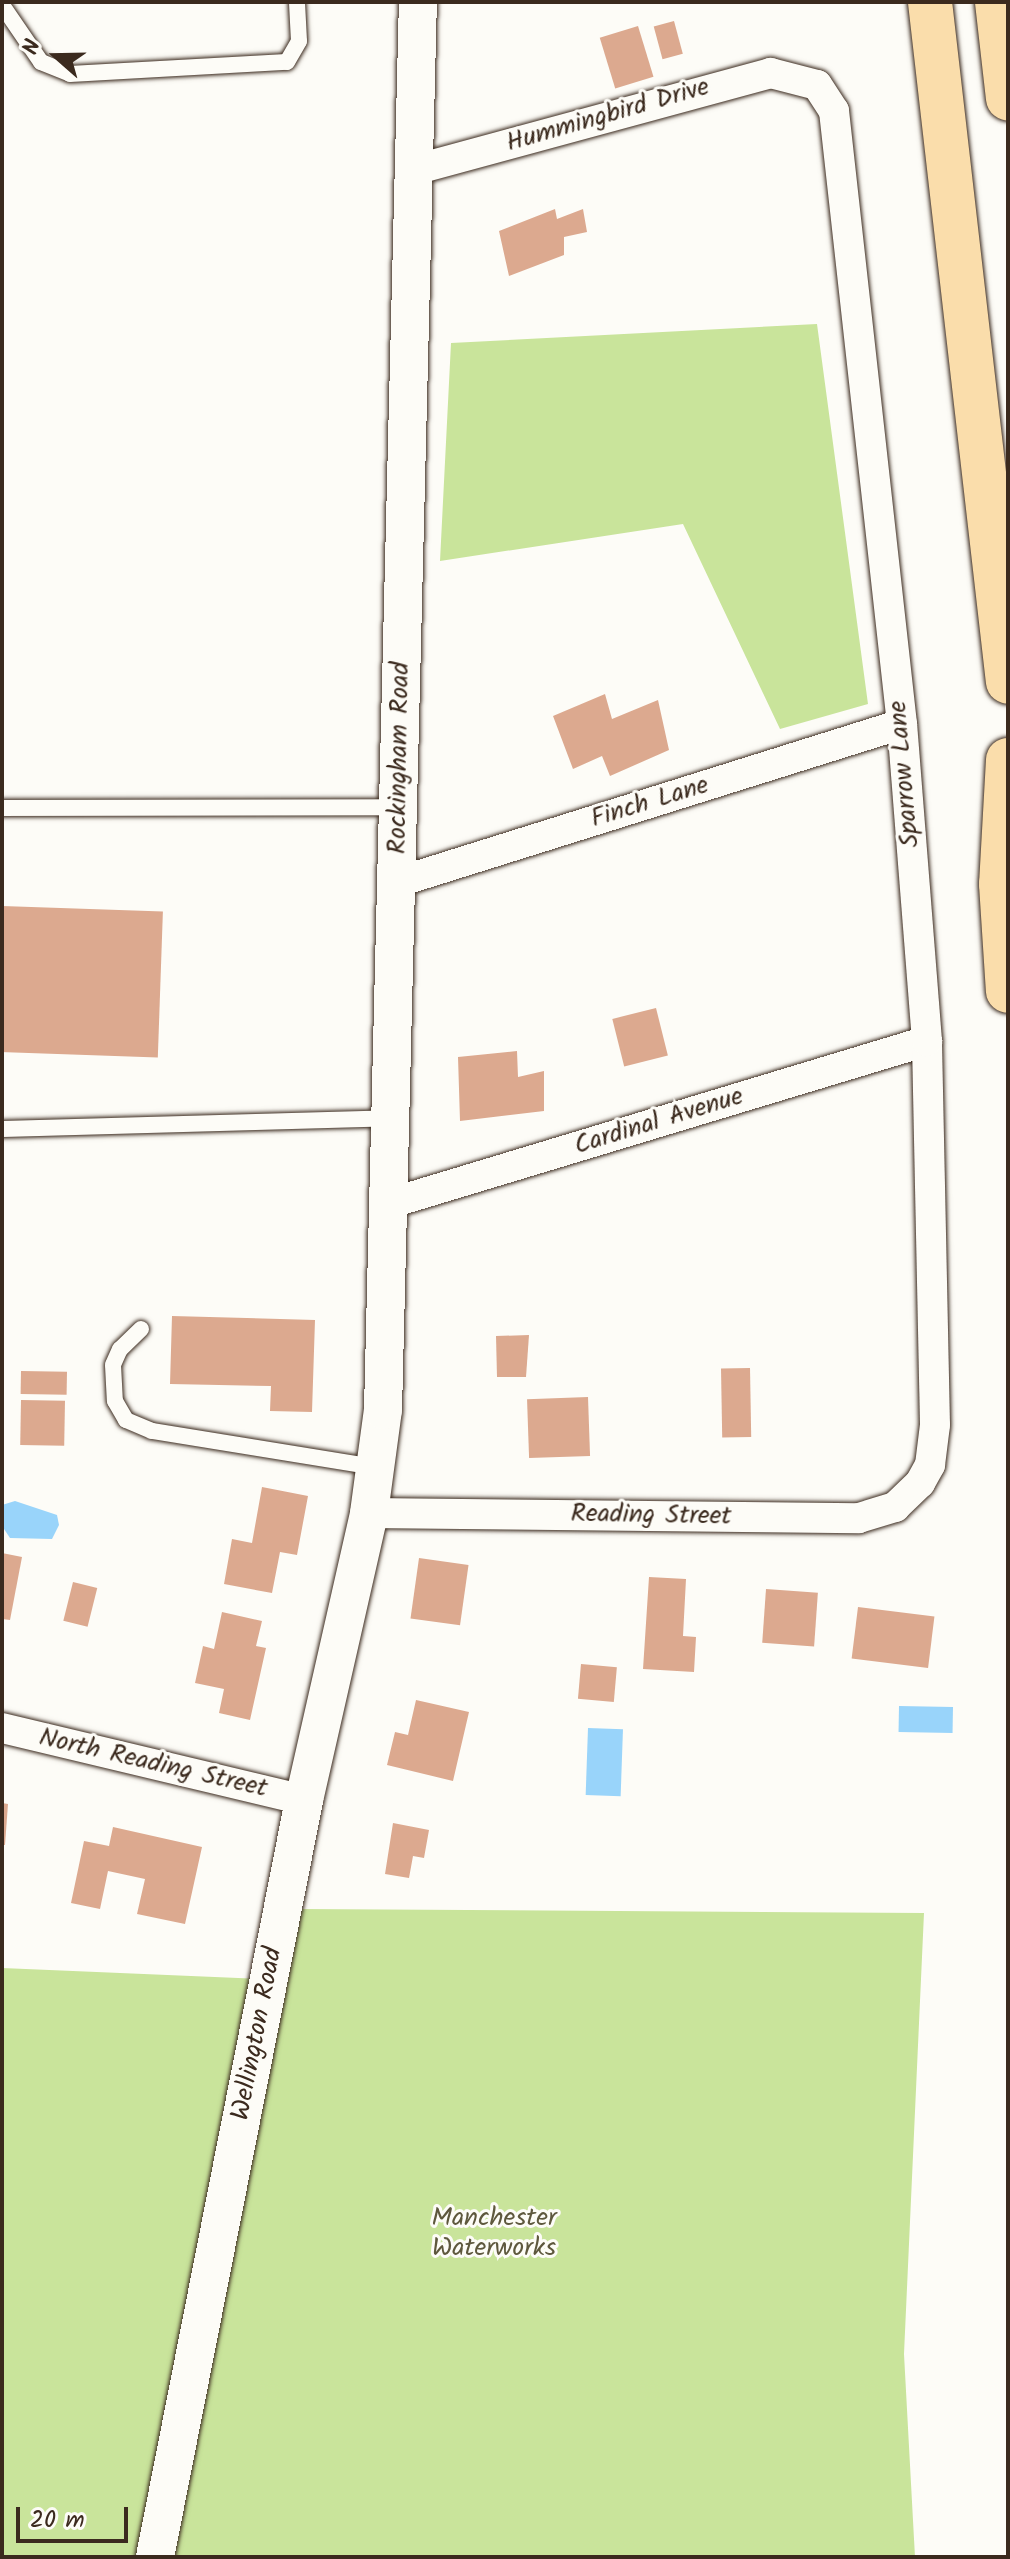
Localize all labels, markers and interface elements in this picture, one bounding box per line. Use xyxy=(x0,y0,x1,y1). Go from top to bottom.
north arrow xyxy=(16,16,96,96)
text: N xyxy=(14,35,52,60)
street label: Hummingbird Drive xyxy=(503,72,713,160)
street label: Rockingham Road xyxy=(383,661,417,855)
street label: Sparrow Lane xyxy=(883,699,927,849)
street label: Finch Lane xyxy=(587,770,713,836)
street label: Cardinal Avenue xyxy=(571,1082,747,1162)
street label: Reading Street xyxy=(570,1499,732,1533)
street label: North Reading Street xyxy=(36,1723,270,1805)
street label: Wellington Road xyxy=(226,1945,290,2123)
park label: Manchester Waterworks xyxy=(431,2203,557,2264)
scale bar xyxy=(20,2491,132,2541)
text: 20 m xyxy=(30,2501,85,2540)

